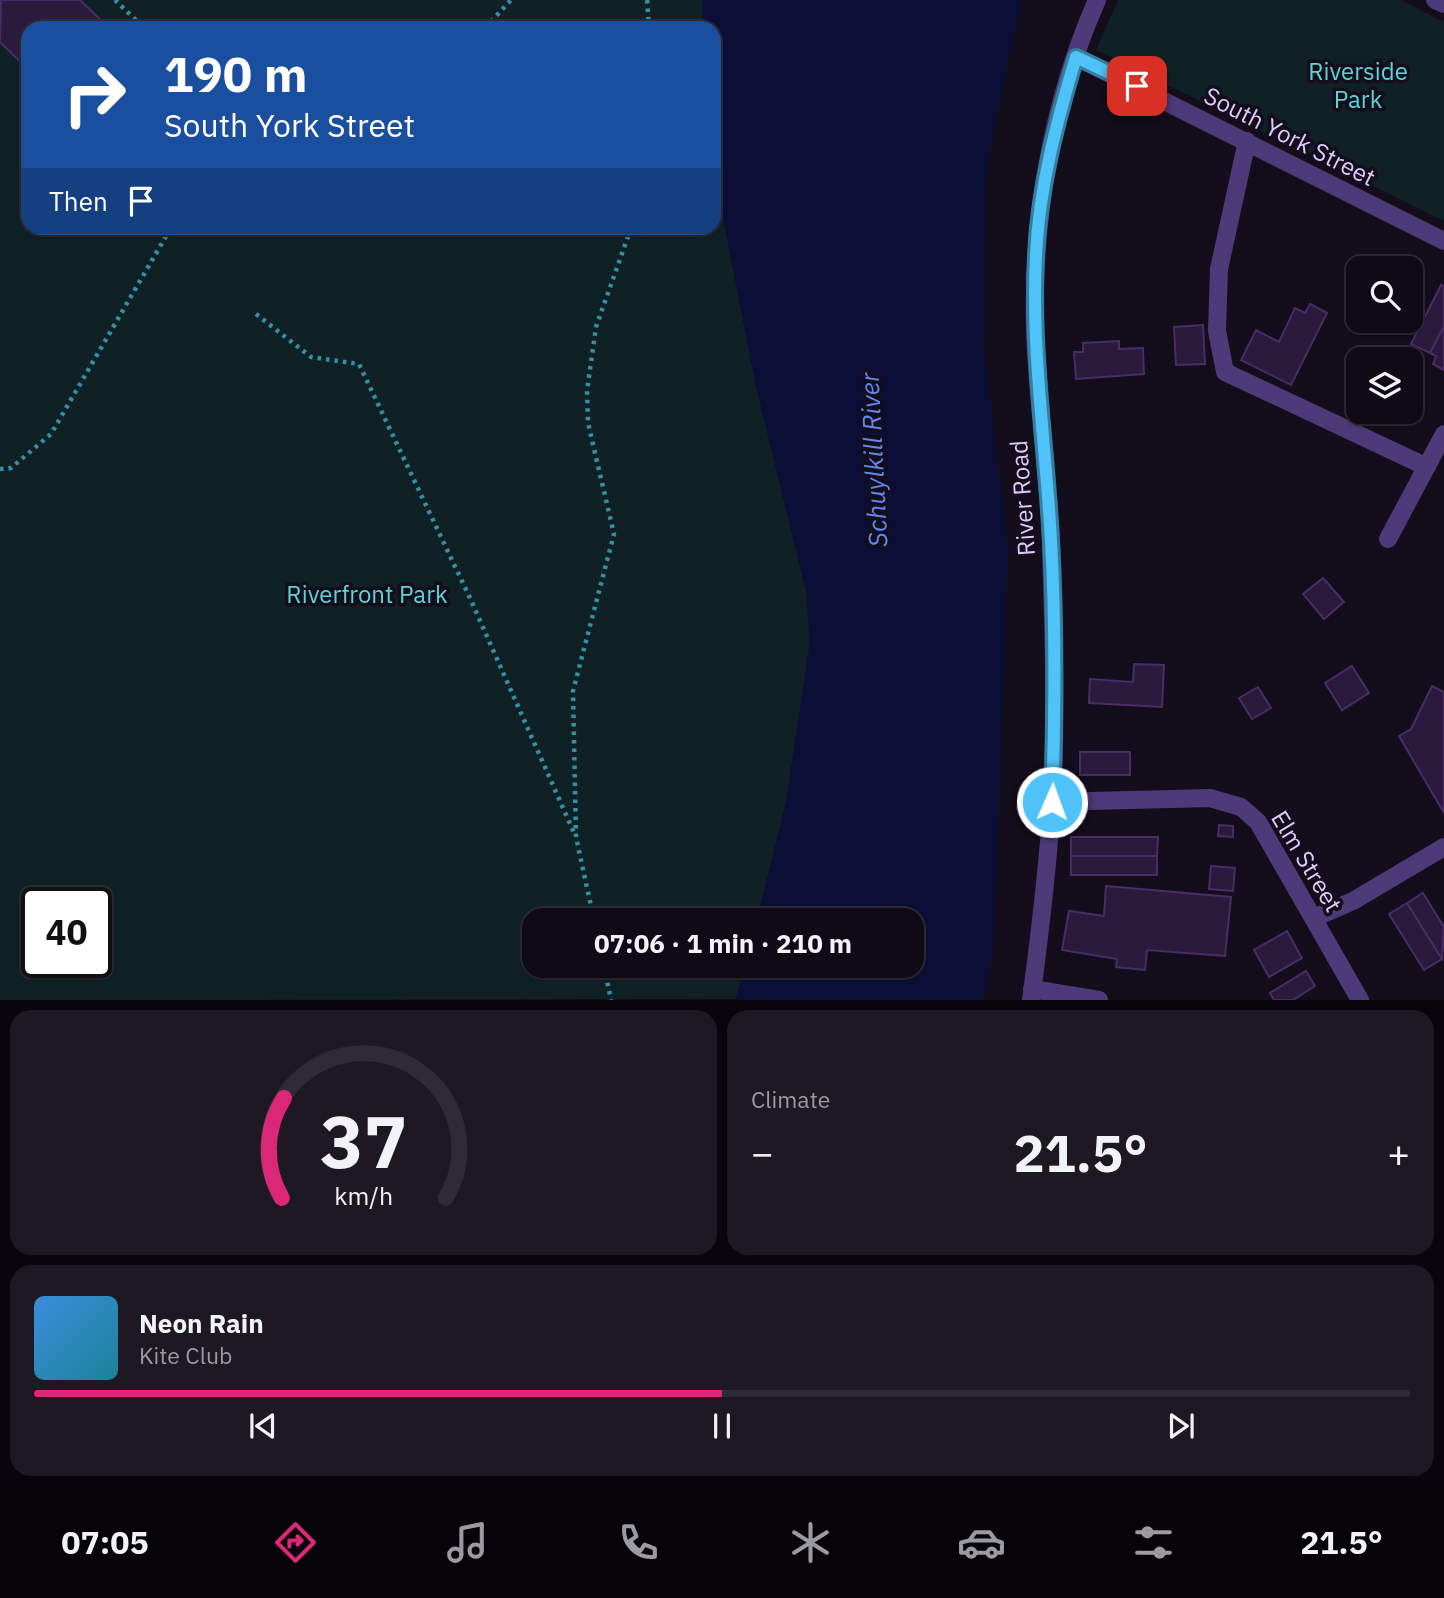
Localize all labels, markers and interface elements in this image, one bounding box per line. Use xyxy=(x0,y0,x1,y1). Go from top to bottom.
text: 190 m xyxy=(164,42,308,105)
icon: right xyxy=(49,49,140,140)
park label: Riverside Park xyxy=(1308,55,1408,115)
pin xyxy=(1107,56,1167,116)
icon: arrive xyxy=(1118,67,1156,105)
street label: South York Street xyxy=(1199,79,1381,193)
text: South York Street xyxy=(164,104,415,146)
icon: arrive xyxy=(122,182,160,220)
text: Then xyxy=(49,184,108,218)
map controls xyxy=(1346,256,1423,424)
button: search xyxy=(1346,256,1423,333)
button: layers xyxy=(1346,347,1423,424)
water label: Schuylkill River xyxy=(851,370,895,548)
street label: River Road xyxy=(1002,439,1042,557)
park label: Riverfront Park xyxy=(286,578,448,610)
position arrow xyxy=(1015,765,1089,839)
street label: Elm Street xyxy=(1264,804,1350,918)
speed limit sign: 40 xyxy=(21,887,112,978)
text: 07:06 · 1 min · 210 m xyxy=(594,926,852,960)
text: Climate xyxy=(751,1084,830,1114)
text: 37 xyxy=(320,1094,407,1189)
text: 21.5° xyxy=(1013,1119,1148,1186)
text: − xyxy=(751,1128,774,1177)
text: + xyxy=(1387,1128,1410,1177)
text: km/h xyxy=(334,1179,393,1212)
text: Neon Rain xyxy=(139,1306,264,1340)
text: Kite Club xyxy=(139,1340,232,1370)
icon: previous xyxy=(244,1407,282,1445)
icon: pause xyxy=(703,1407,741,1445)
icon: next xyxy=(1162,1407,1200,1445)
icon: directions xyxy=(271,1518,320,1567)
icon: music xyxy=(443,1518,492,1567)
icon: phone xyxy=(614,1518,663,1567)
icon: climate xyxy=(786,1518,835,1567)
icon: car xyxy=(957,1518,1006,1567)
icon: filters xyxy=(1129,1518,1178,1567)
text: 07:05 xyxy=(61,1521,149,1563)
text: 21.5° xyxy=(1300,1521,1383,1563)

